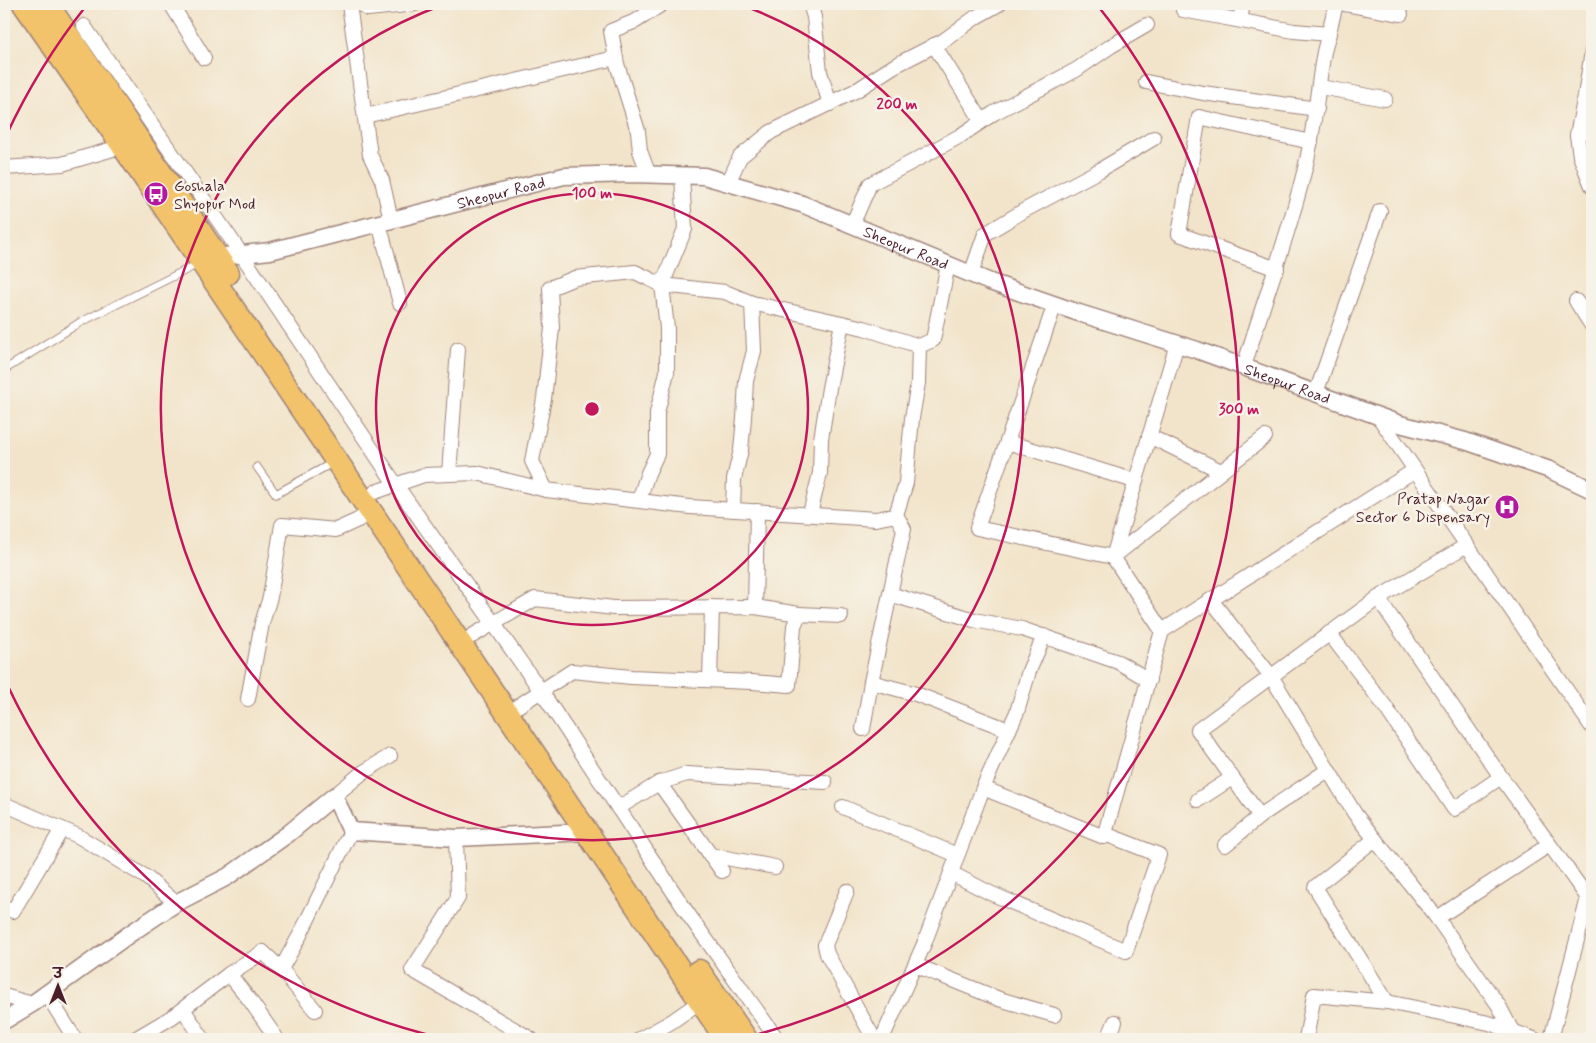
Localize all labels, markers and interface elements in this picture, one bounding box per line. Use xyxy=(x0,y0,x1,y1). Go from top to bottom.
text: 200 m xyxy=(877,95,918,115)
street label: Sheopur Road xyxy=(455,172,548,215)
place label: Goshala Shyopur Mod xyxy=(174,176,255,215)
bus stop icon: Goshala Shyopur Mod xyxy=(143,181,169,207)
text: 100 m xyxy=(572,184,612,204)
street label: Sheopur Road xyxy=(860,222,951,276)
street label: Sheopur Road xyxy=(1241,359,1333,410)
centre of rings xyxy=(583,400,601,418)
text: 300 m xyxy=(1219,400,1259,420)
place label: Pratap Nagar Sector 6 Dispensary xyxy=(1356,489,1490,528)
hospital icon: Pratap Nagar Sector 6 Dispensary xyxy=(1494,494,1520,520)
north arrow xyxy=(32,960,82,1010)
text: उ xyxy=(51,965,64,983)

